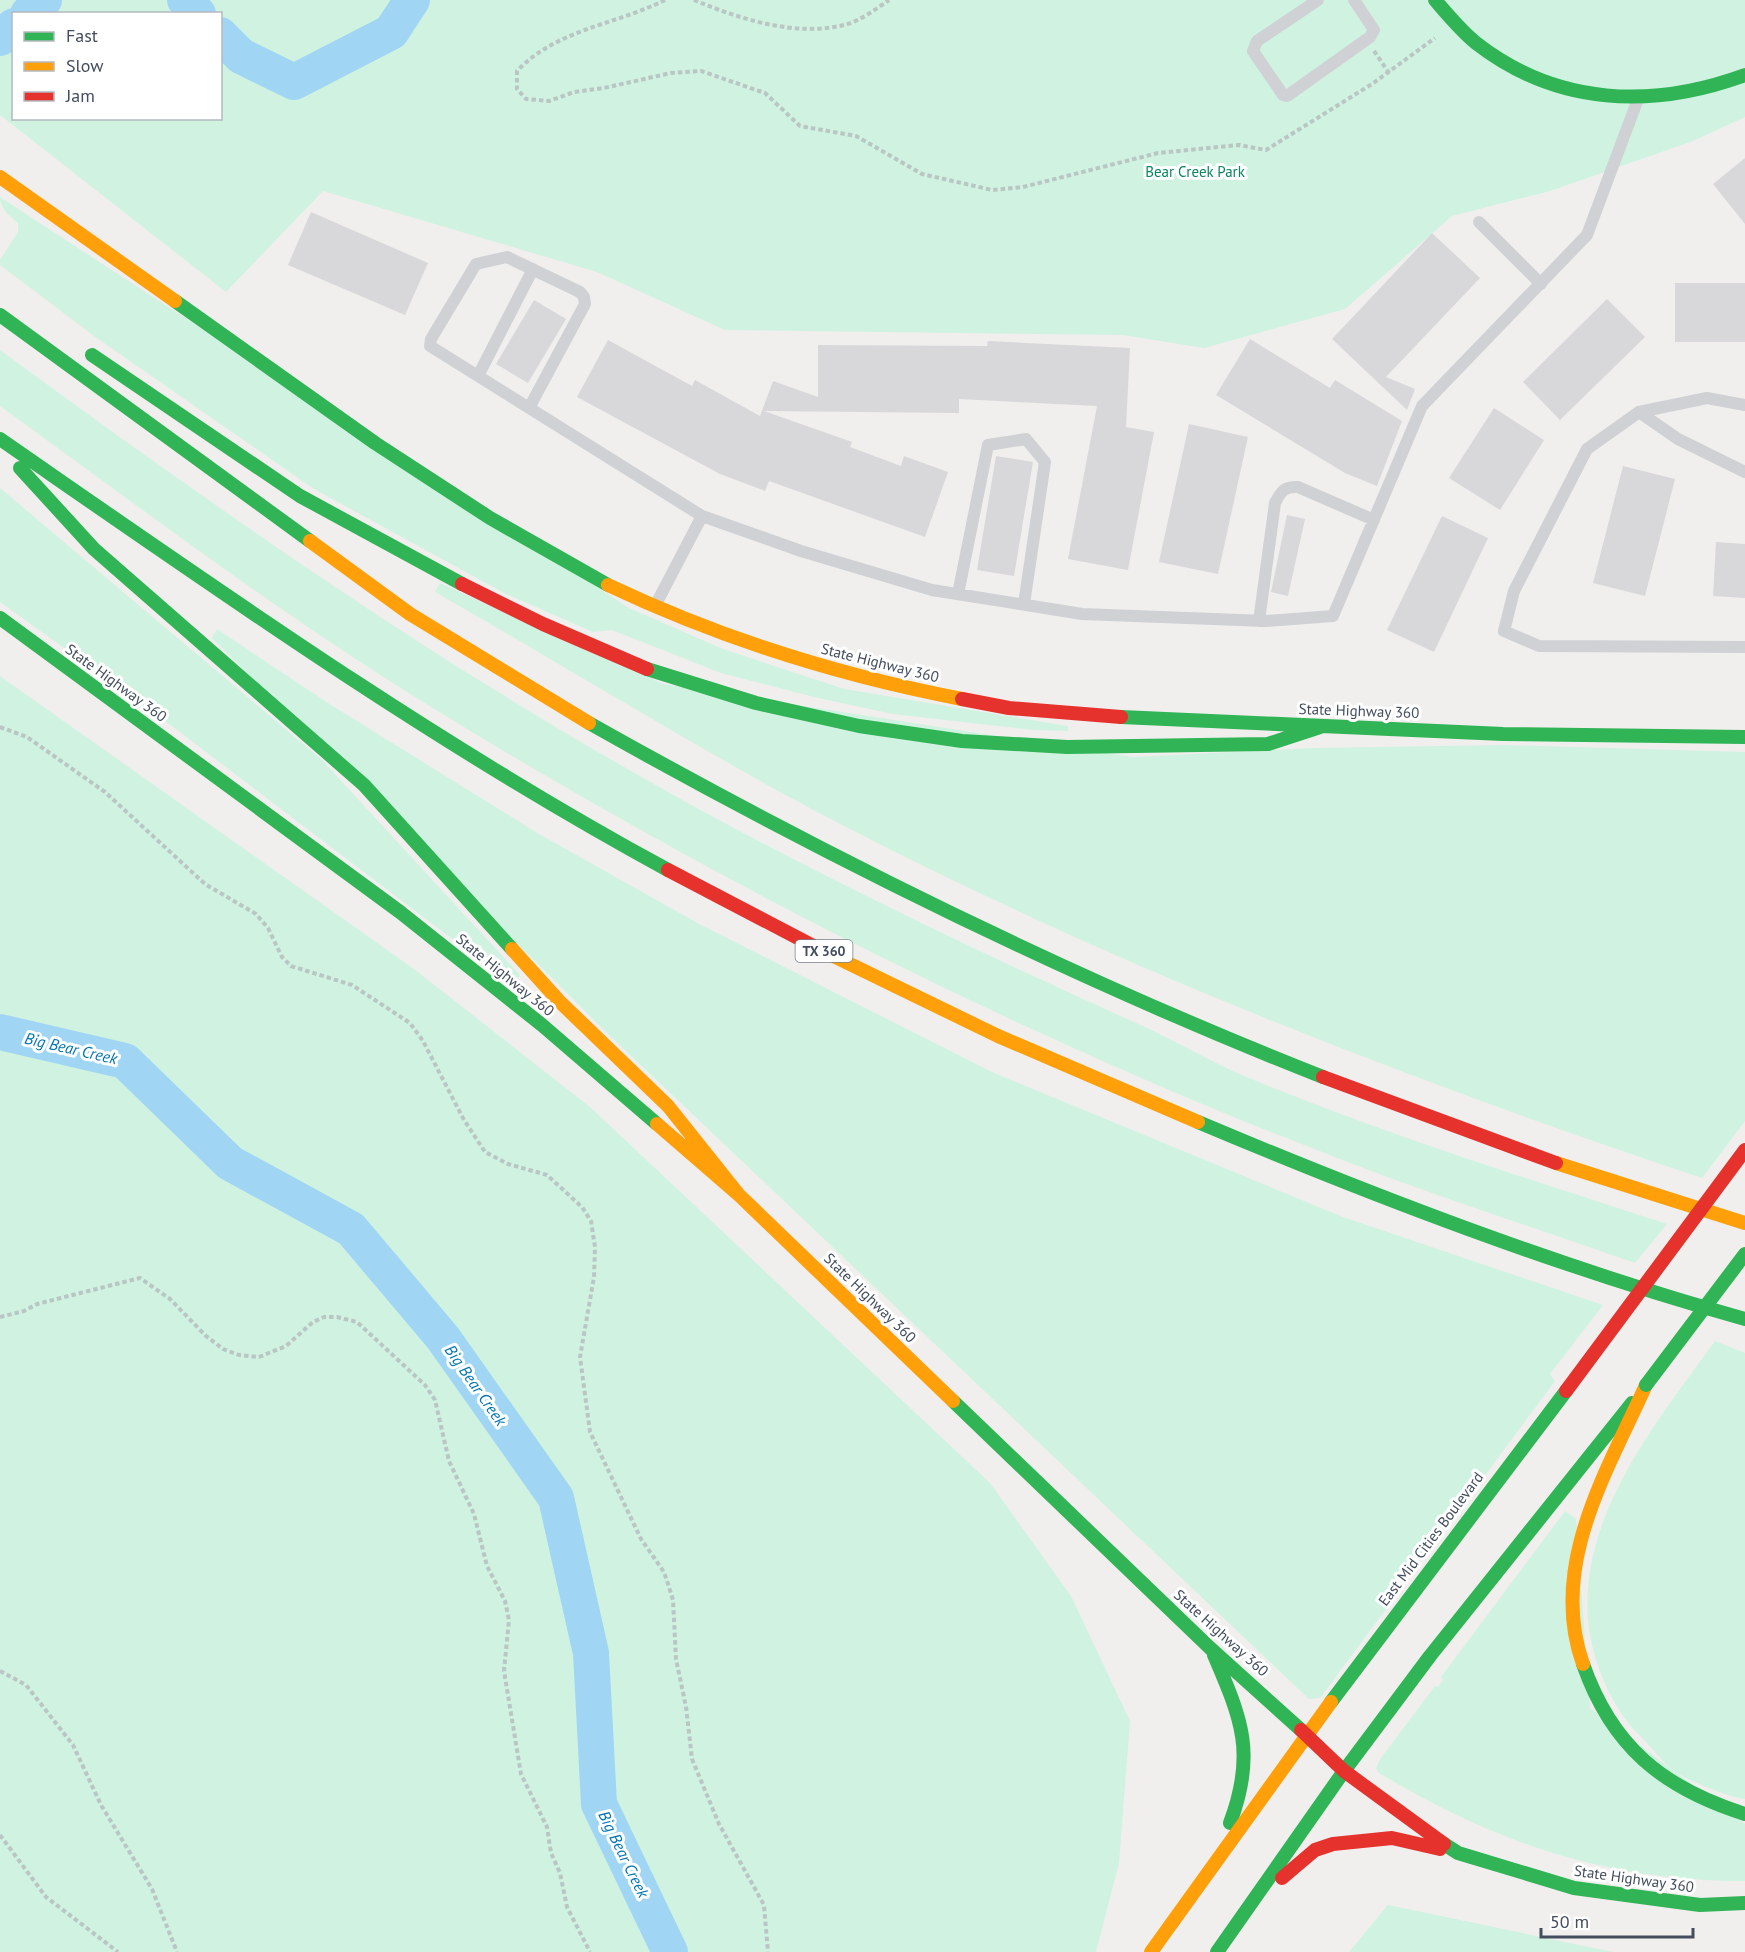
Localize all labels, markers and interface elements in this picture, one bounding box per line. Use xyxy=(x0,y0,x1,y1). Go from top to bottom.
legend xyxy=(12,12,222,120)
text: Fast xyxy=(66,24,98,47)
text: Slow xyxy=(66,54,104,77)
text: Jam xyxy=(65,84,95,107)
park label: Bear Creek Park xyxy=(1145,162,1246,181)
street label: State Highway 360 xyxy=(62,639,171,726)
street label: State Highway 360 xyxy=(819,639,941,686)
street label: State Highway 360 xyxy=(1298,699,1420,722)
street label: State Highway 360 xyxy=(452,929,558,1020)
road number: TX 360 xyxy=(796,940,852,962)
water label: Big Bear Creek xyxy=(23,1028,120,1069)
street label: State Highway 360 xyxy=(820,1249,920,1346)
water label: Big Bear Creek xyxy=(441,1341,512,1430)
street label: East Mid Cities Boulevard xyxy=(1374,1468,1487,1609)
street label: State Highway 360 xyxy=(1170,1585,1273,1680)
water label: Big Bear Creek xyxy=(594,1807,654,1902)
street label: State Highway 360 xyxy=(1573,1861,1695,1896)
scale bar xyxy=(1541,1901,1692,1939)
text: 50 m xyxy=(1550,1910,1589,1933)

